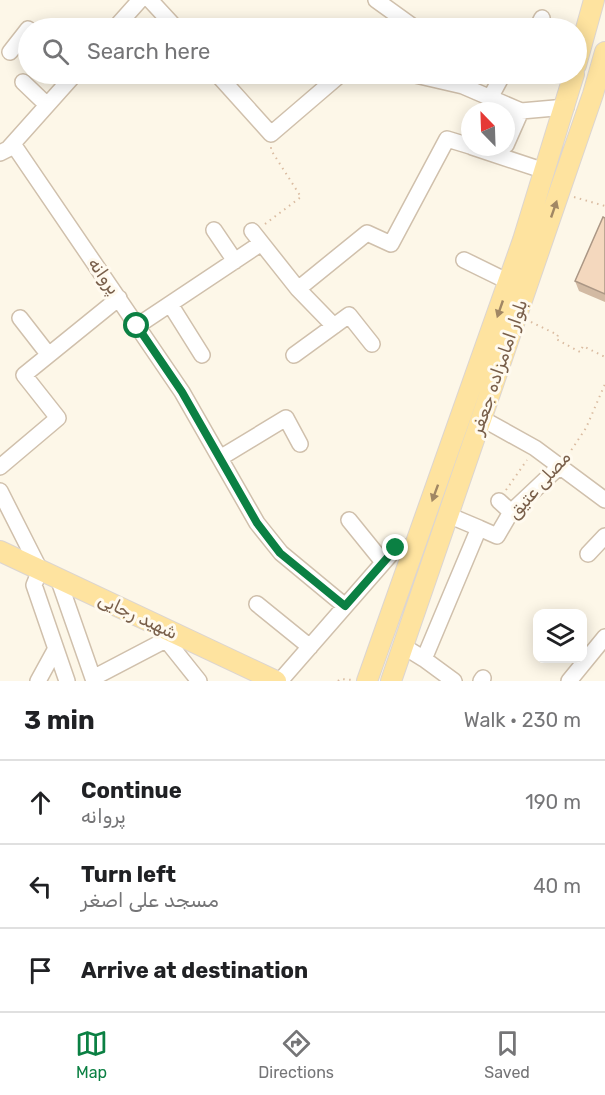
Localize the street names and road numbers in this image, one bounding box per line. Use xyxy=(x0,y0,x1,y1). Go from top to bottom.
street label: پروانه xyxy=(83,253,125,299)
street label: بلوار امامزاده جعفر xyxy=(465,297,532,438)
street label: مصلی عتیق xyxy=(503,446,575,524)
street label: شهید رجایی xyxy=(95,588,181,644)

